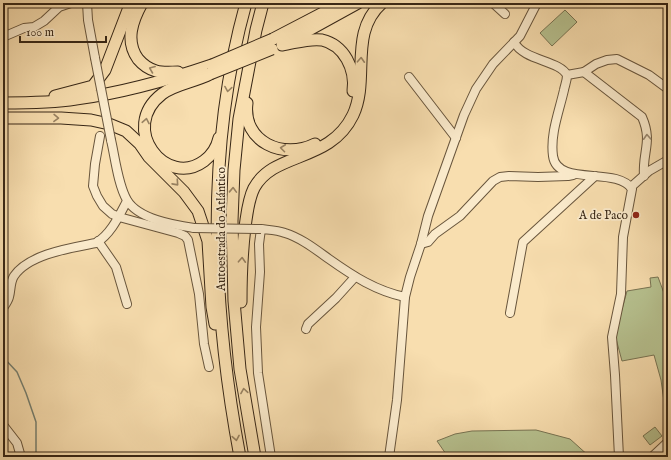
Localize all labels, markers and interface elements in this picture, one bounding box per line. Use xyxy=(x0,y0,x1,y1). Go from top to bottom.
scale bar xyxy=(20,18,106,44)
text: 100 m xyxy=(26,25,54,40)
one-way arrow xyxy=(357,57,365,63)
one-way arrow xyxy=(149,65,156,73)
one-way arrow xyxy=(224,86,233,92)
one-way arrow xyxy=(53,114,59,122)
one-way arrow xyxy=(141,118,149,124)
one-way arrow xyxy=(643,134,652,140)
one-way arrow xyxy=(280,144,286,153)
street label: Autoestrada do Atlántico xyxy=(214,166,229,292)
one-way arrow xyxy=(171,178,179,186)
one-way arrow xyxy=(229,187,237,193)
place label: A de Paco xyxy=(578,208,629,223)
marker: A de Paco xyxy=(631,210,641,220)
one-way arrow xyxy=(238,257,246,263)
one-way arrow xyxy=(240,388,249,394)
one-way arrow xyxy=(232,435,240,441)

